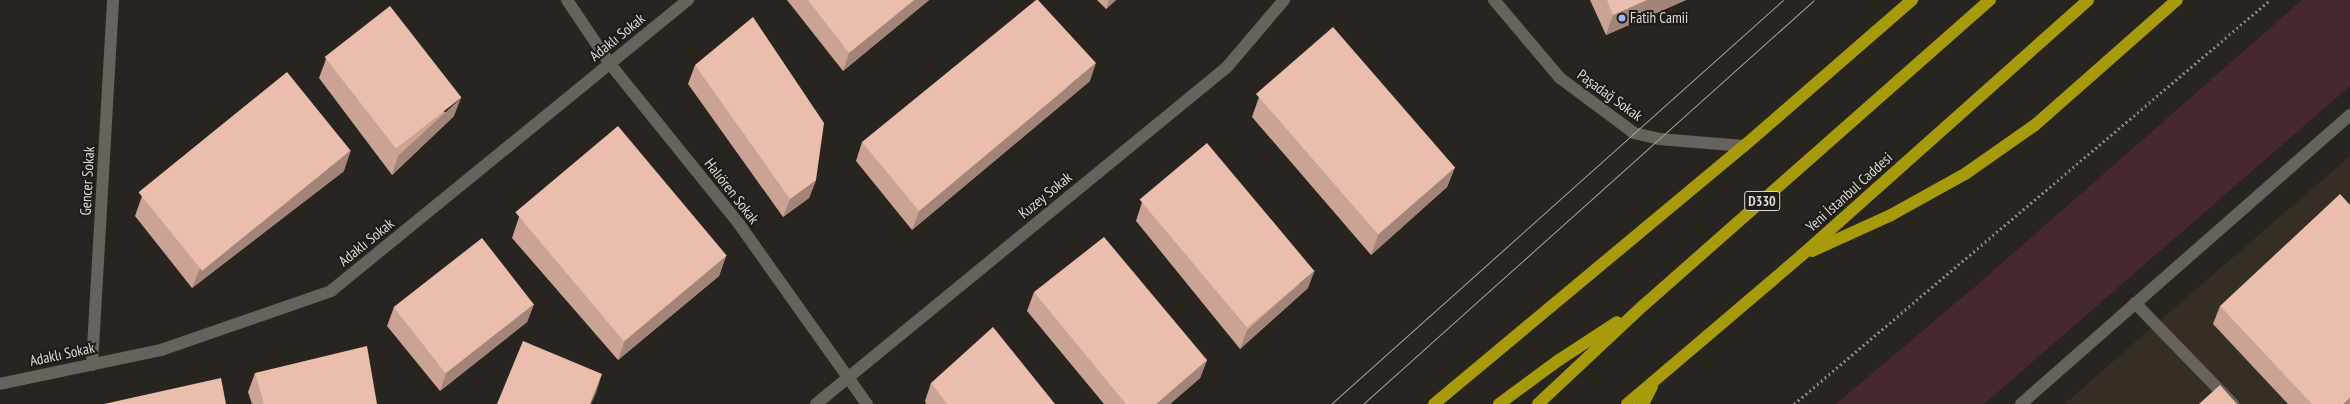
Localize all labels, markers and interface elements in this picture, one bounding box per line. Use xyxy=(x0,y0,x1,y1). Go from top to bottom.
street label: Adaklı Sokak xyxy=(586,9,648,65)
place label: Fatih Camii xyxy=(1630,9,1688,27)
marker: Fatih Camii xyxy=(1617,13,1627,23)
street label: Paşadağ Sokak xyxy=(1574,65,1646,125)
street label: Gencer Sokak xyxy=(76,146,98,216)
street label: Yeni İstanbul Caddesi xyxy=(1802,148,1896,236)
street label: Halıören Sokak xyxy=(701,155,763,227)
street label: Kuzey Sokak xyxy=(1014,168,1076,222)
road number: D330 xyxy=(1744,189,1780,213)
street label: Adaklı Sokak xyxy=(335,214,397,270)
street label: Adaklı Sokak xyxy=(28,338,96,370)

